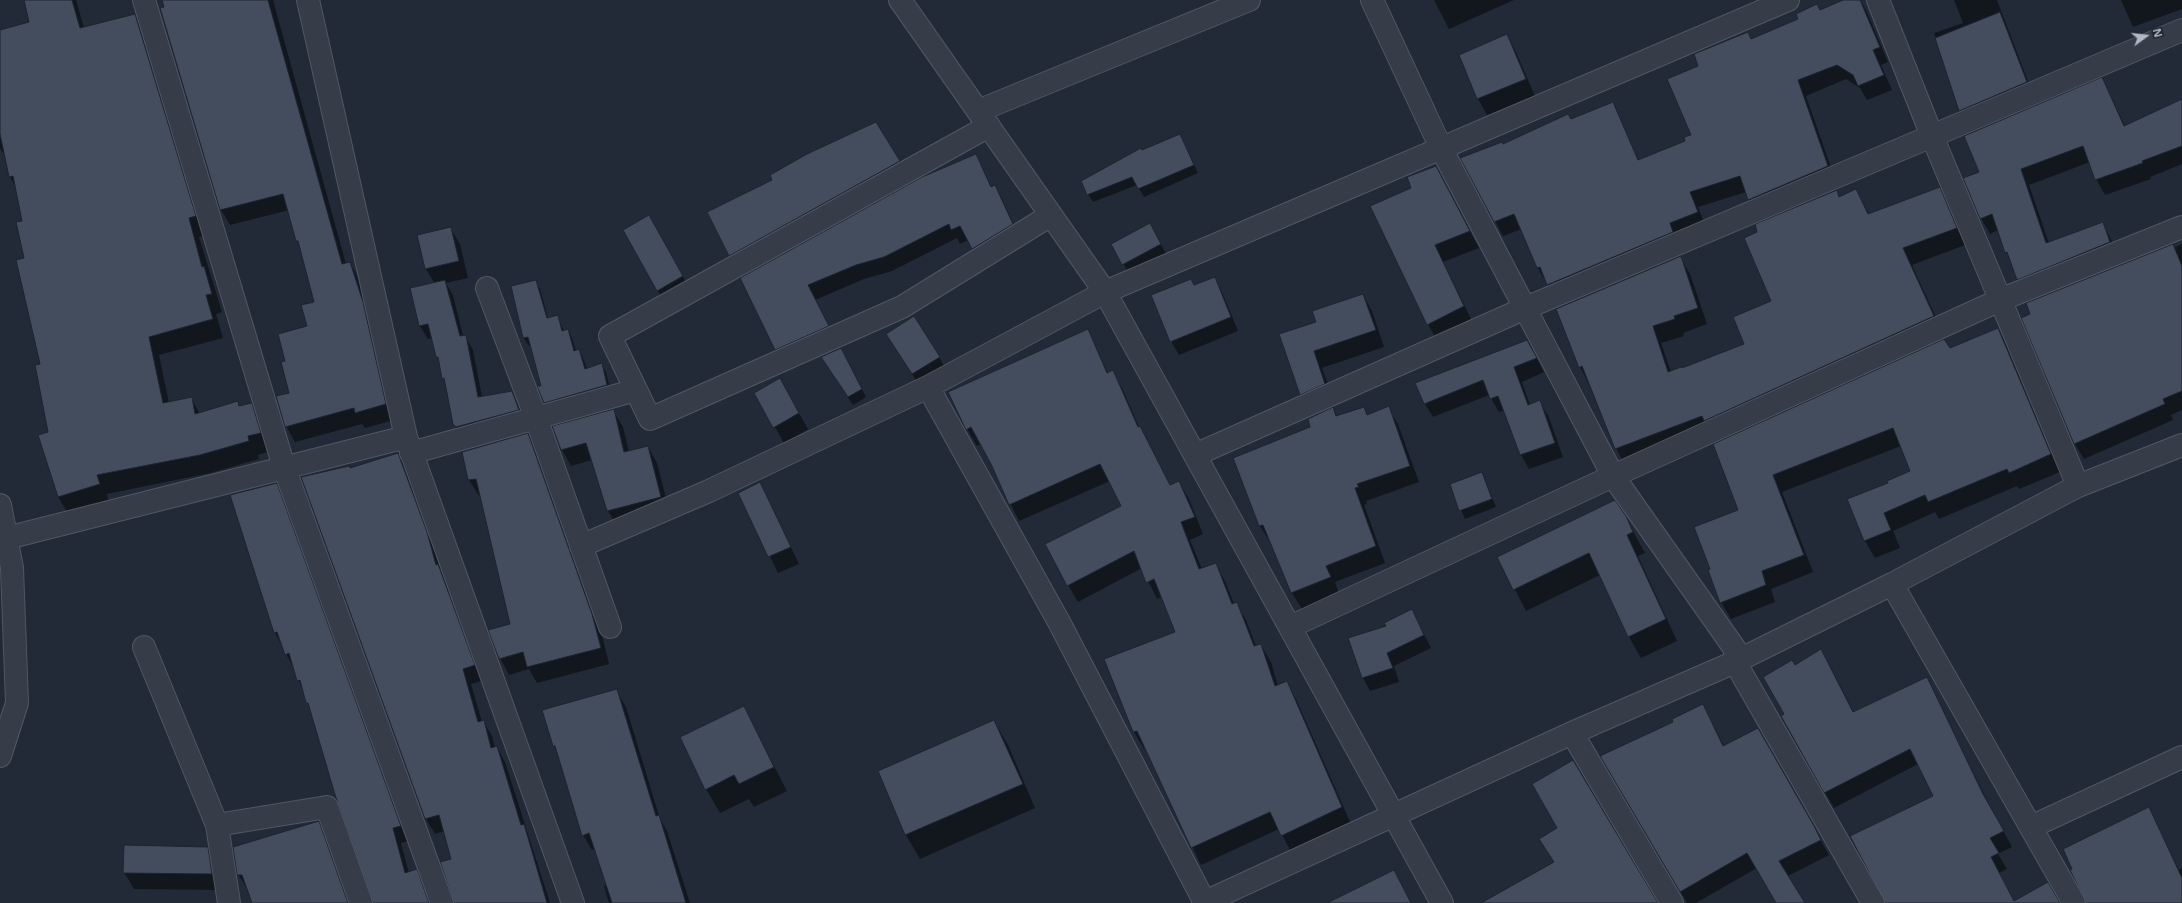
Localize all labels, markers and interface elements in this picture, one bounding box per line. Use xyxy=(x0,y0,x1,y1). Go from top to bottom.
north arrow xyxy=(2126,16,2166,56)
text: N xyxy=(2150,26,2166,39)

